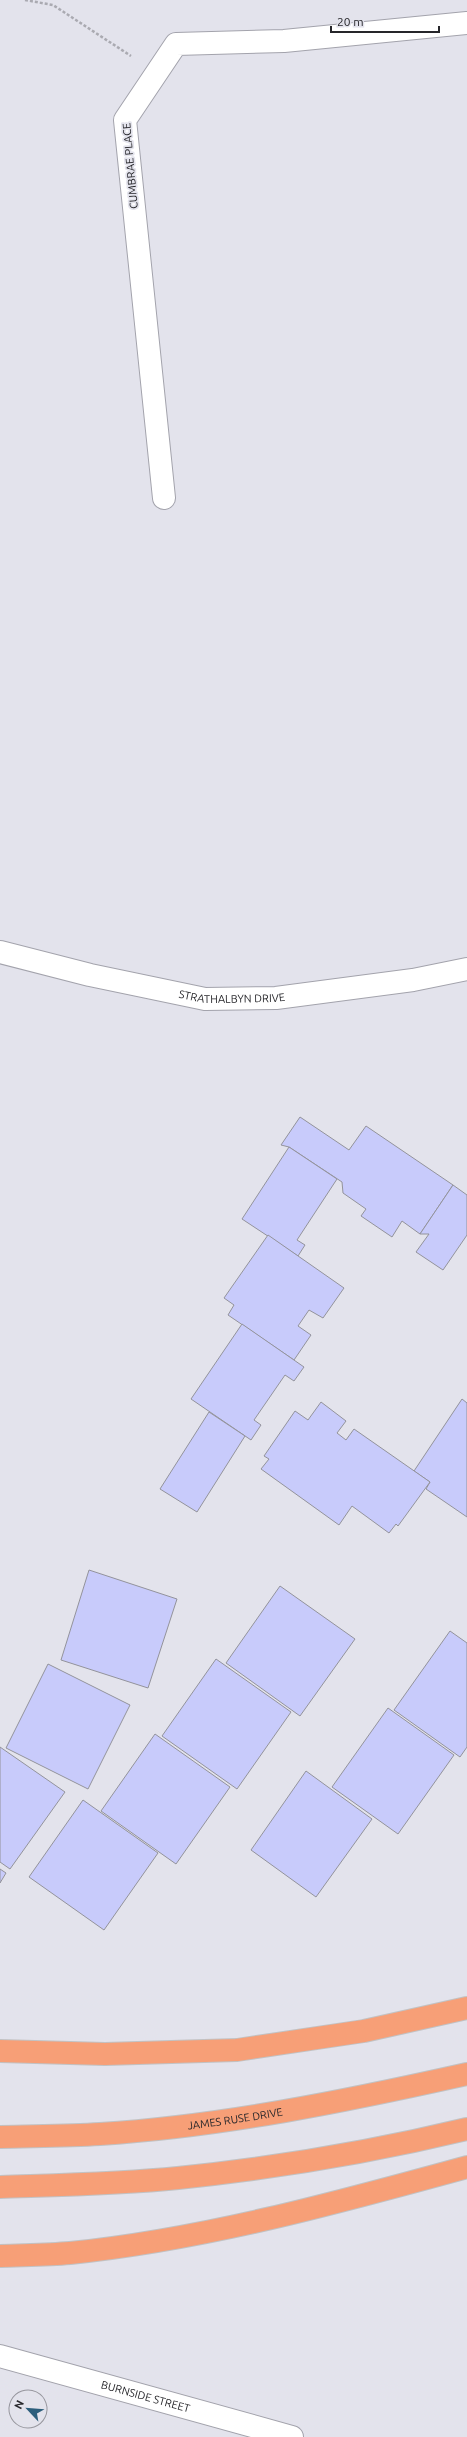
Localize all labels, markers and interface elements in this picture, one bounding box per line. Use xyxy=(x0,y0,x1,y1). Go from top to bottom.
scale bar xyxy=(331,8,439,34)
text: 20 m xyxy=(337,15,364,28)
street label: CUMBRAE PLACE xyxy=(120,123,140,209)
street label: STRATHALBYN DRIVE xyxy=(178,988,286,1005)
street label: JAMES RUSE DRIVE xyxy=(187,2106,284,2132)
street label: BURNSIDE STREET xyxy=(100,2378,191,2414)
north arrow xyxy=(8,2389,48,2429)
text: N xyxy=(12,2398,26,2411)

